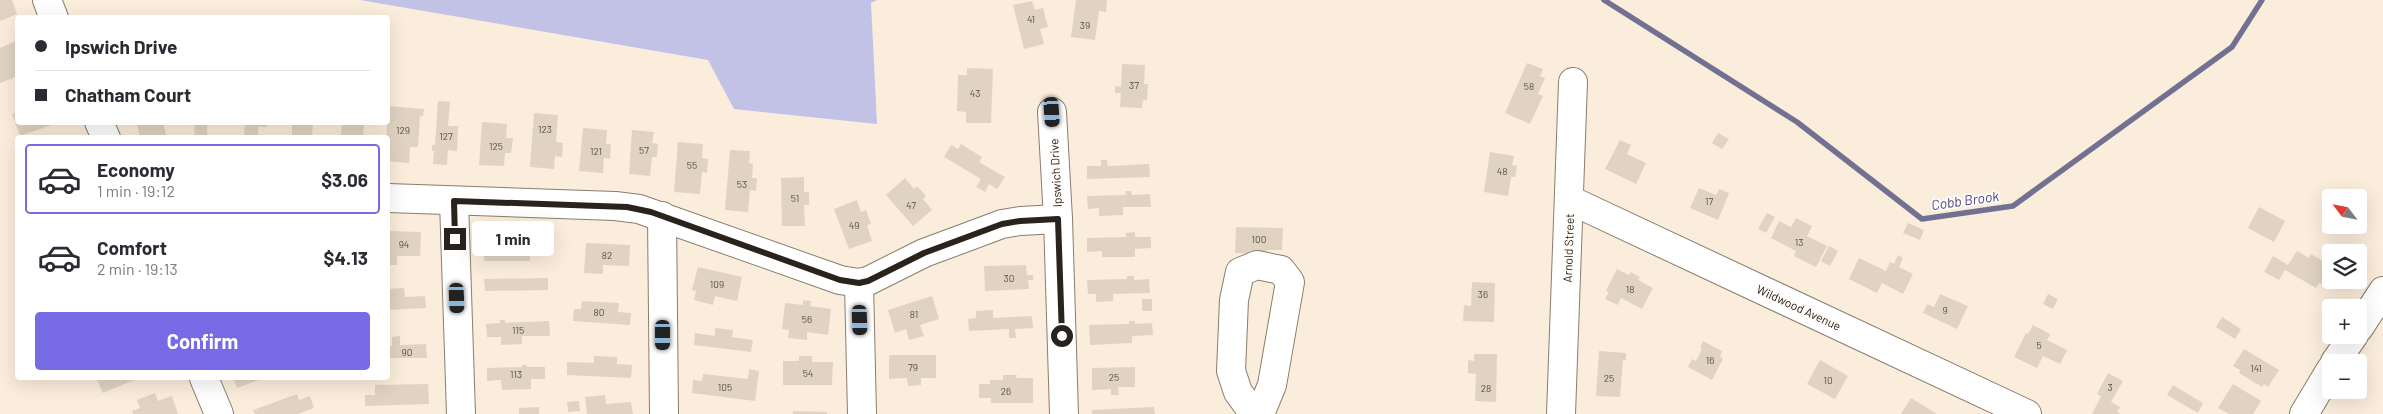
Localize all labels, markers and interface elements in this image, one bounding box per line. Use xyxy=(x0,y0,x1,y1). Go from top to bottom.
house number: 41 xyxy=(1027,13,1035,25)
house number: 39 xyxy=(1080,19,1090,31)
text: Ipswich Drive xyxy=(65,35,177,58)
house number: 37 xyxy=(1129,79,1139,91)
house number: 58 xyxy=(1524,80,1534,92)
text: Chatham Court xyxy=(65,83,191,106)
house number: 43 xyxy=(970,87,980,99)
car xyxy=(1043,97,1060,127)
house number: 123 xyxy=(538,123,552,135)
house number: 129 xyxy=(396,124,410,136)
house number: 127 xyxy=(439,130,453,142)
street label: Ipswich Drive xyxy=(1046,138,1064,208)
house number: 125 xyxy=(489,140,503,152)
house number: 57 xyxy=(639,144,649,156)
house number: 121 xyxy=(590,145,602,157)
icon: car xyxy=(37,157,82,202)
text: Economy xyxy=(97,158,175,181)
house number: 55 xyxy=(687,159,697,171)
house number: 48 xyxy=(1497,165,1507,177)
text: $3.06 xyxy=(321,168,368,191)
house number: 53 xyxy=(737,178,747,190)
text: 1 min · 19:12 xyxy=(97,181,175,200)
water label: Cobb Brook xyxy=(1930,187,2000,213)
north arrow xyxy=(2322,189,2368,234)
map controls xyxy=(2322,189,2367,399)
house number: 51 xyxy=(791,192,799,204)
house number: 17 xyxy=(1705,195,1713,207)
house number: 47 xyxy=(906,199,916,211)
street label: Arnold Street xyxy=(1560,213,1576,283)
house number: 49 xyxy=(849,219,859,231)
callout: 1 min xyxy=(472,222,555,256)
route end xyxy=(444,228,466,250)
text: 1 min xyxy=(495,229,531,248)
house number: 100 xyxy=(1252,233,1266,245)
icon: car xyxy=(37,235,82,280)
text: Comfort xyxy=(97,236,167,259)
house number: 13 xyxy=(1795,236,1803,248)
house number: 94 xyxy=(399,238,409,250)
button: layers xyxy=(2322,244,2367,289)
text: $4.13 xyxy=(324,246,368,269)
house number: 82 xyxy=(602,249,612,261)
text: 2 min · 19:13 xyxy=(97,259,178,278)
house number: 30 xyxy=(1004,272,1014,284)
house number: 109 xyxy=(710,278,724,290)
street label: Wildwood Avenue xyxy=(1755,281,1843,333)
car xyxy=(448,283,465,313)
house number: 18 xyxy=(1626,283,1634,295)
house number: 36 xyxy=(1478,288,1488,300)
button: + xyxy=(2322,299,2367,344)
house number: 9 xyxy=(1942,304,1948,316)
car xyxy=(851,305,868,335)
house number: 80 xyxy=(594,306,604,318)
house number: 81 xyxy=(910,308,918,320)
button: Confirm xyxy=(35,312,370,370)
house number: 56 xyxy=(802,313,812,325)
car xyxy=(655,320,670,350)
house number: 115 xyxy=(512,324,524,336)
route start xyxy=(1051,325,1073,347)
house number: 5 xyxy=(2036,339,2042,351)
house number: 90 xyxy=(402,346,412,358)
house number: 16 xyxy=(1706,354,1714,366)
button: − xyxy=(2322,354,2367,399)
house number: 79 xyxy=(908,361,918,373)
house number: 141 xyxy=(2250,362,2262,374)
house number: 54 xyxy=(803,367,813,379)
house number: 113 xyxy=(510,368,522,380)
house number: 25 xyxy=(1109,371,1119,383)
house number: 25 xyxy=(1604,372,1614,384)
house number: 10 xyxy=(1823,374,1833,386)
house number: 105 xyxy=(718,381,732,393)
house number: 3 xyxy=(2107,381,2113,393)
house number: 28 xyxy=(1481,382,1491,394)
house number: 26 xyxy=(1001,385,1011,397)

